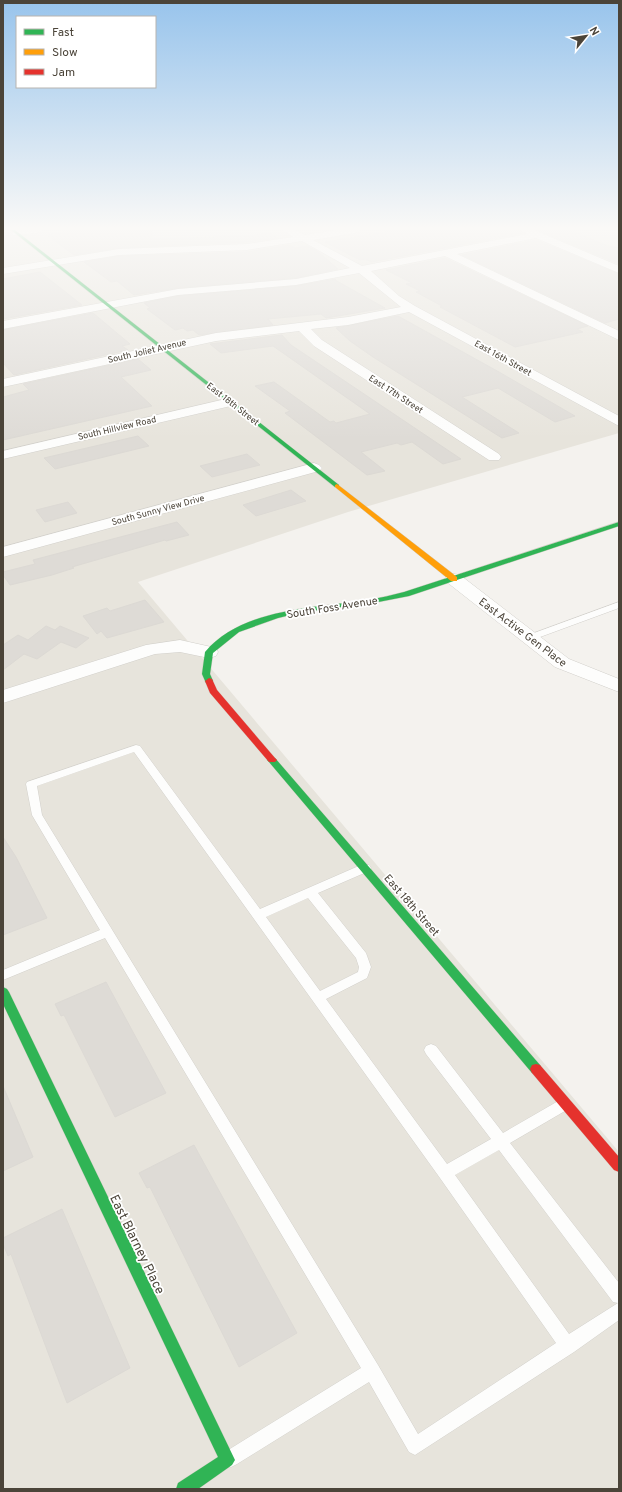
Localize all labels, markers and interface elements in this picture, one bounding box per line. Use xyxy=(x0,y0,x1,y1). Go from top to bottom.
legend xyxy=(16,16,156,88)
north arrow xyxy=(566,16,606,56)
text: Fast xyxy=(52,25,74,41)
text: N xyxy=(586,25,602,38)
text: Slow xyxy=(52,45,78,61)
text: Jam xyxy=(52,65,75,81)
street label: South Joliet Avenue xyxy=(107,337,188,366)
street label: East 16th Street xyxy=(472,338,533,379)
street label: East 17th Street xyxy=(366,373,425,416)
street label: East 18th Street xyxy=(204,380,261,428)
street label: South Hillview Road xyxy=(77,414,157,443)
street label: South Sunny View Drive xyxy=(110,493,206,528)
street label: South Foss Avenue xyxy=(286,594,379,622)
street label: East Active Gen Place xyxy=(476,595,569,671)
street label: East 18th Street xyxy=(380,872,442,940)
street label: East Blarney Place xyxy=(105,1192,167,1297)

